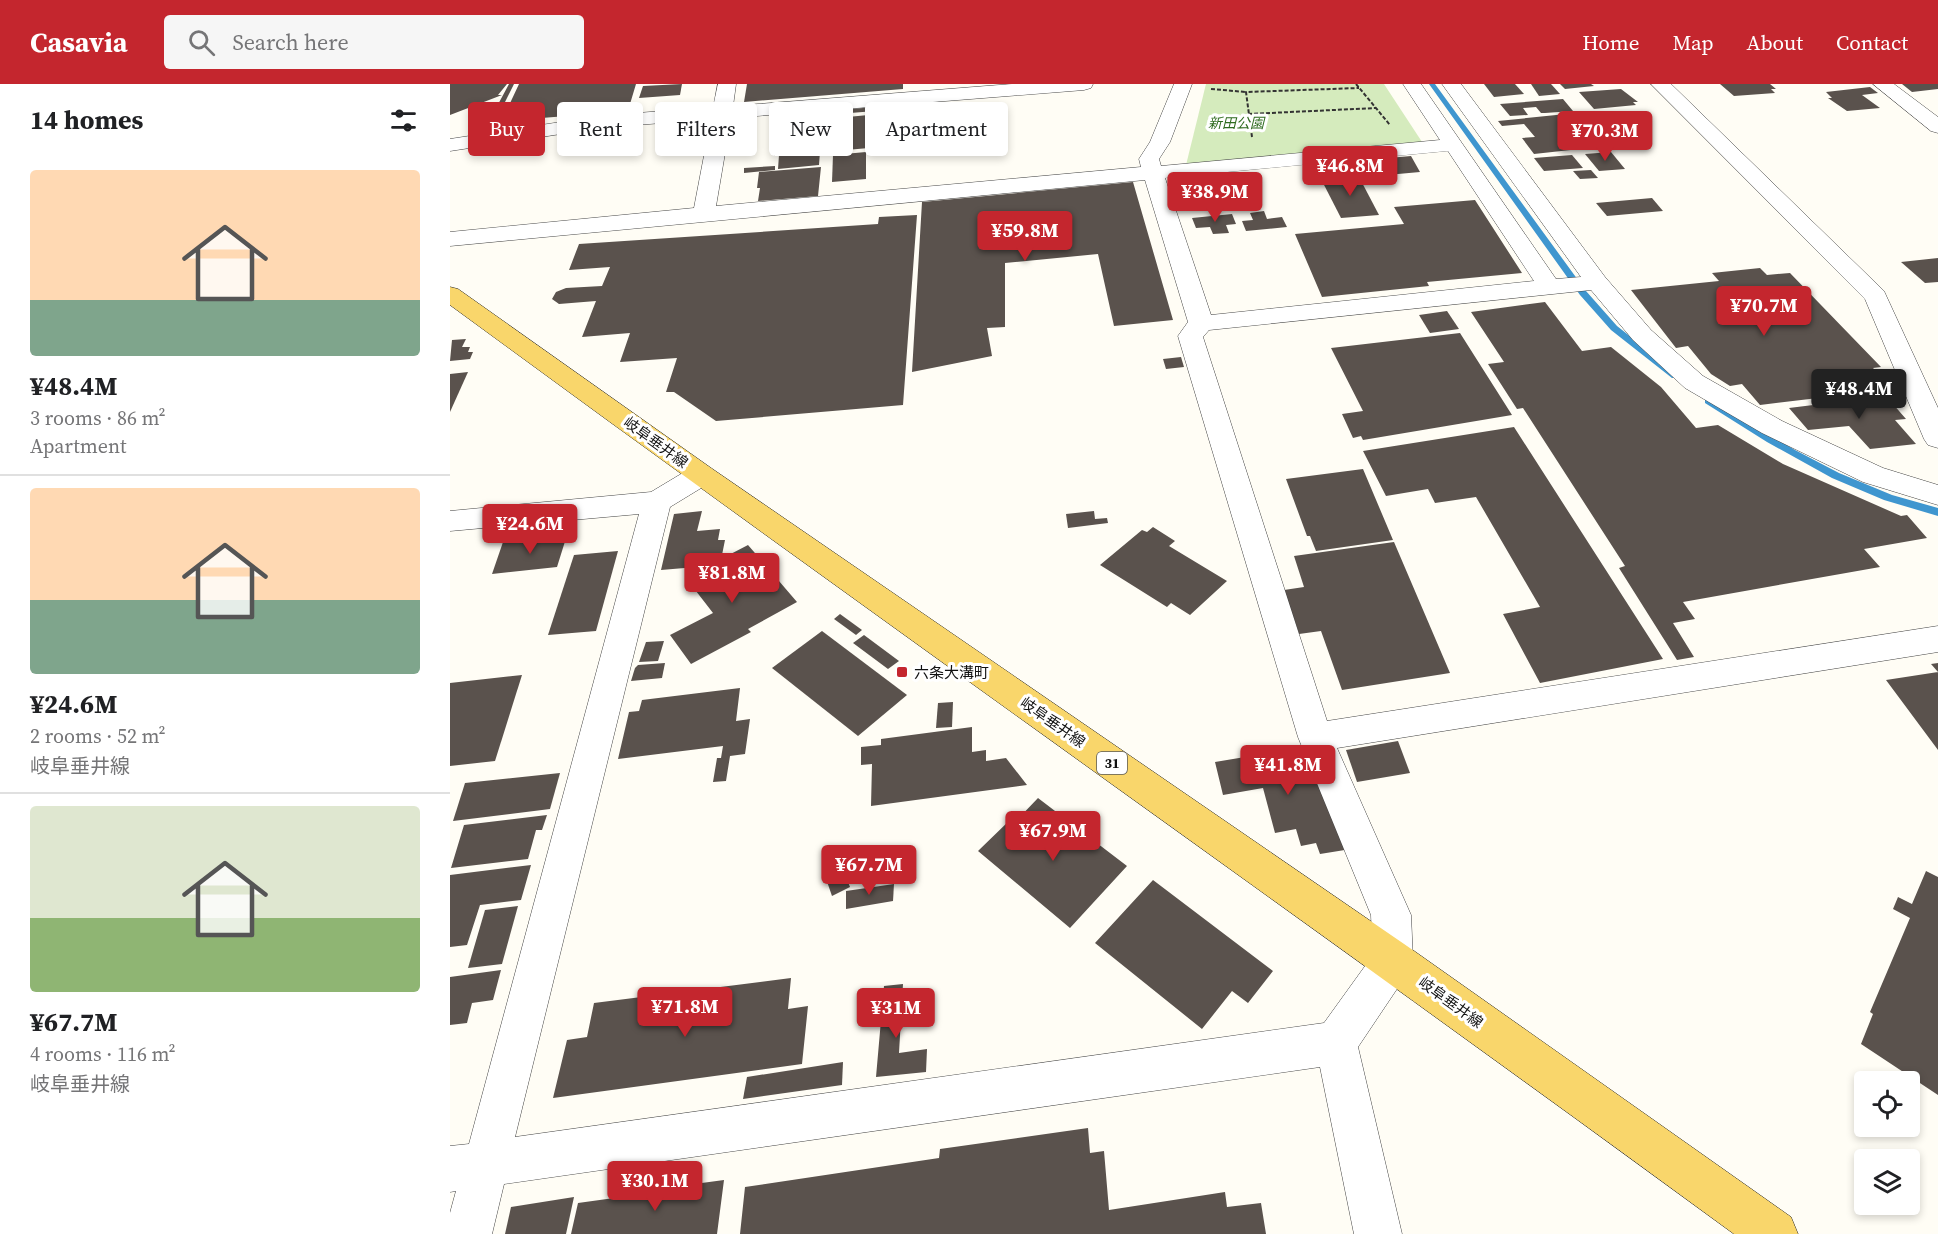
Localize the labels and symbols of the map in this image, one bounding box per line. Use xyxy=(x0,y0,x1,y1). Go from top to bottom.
pin: ¥70.3M xyxy=(1556,111,1654,162)
park label: 新田公園 xyxy=(1208,113,1266,133)
pin: ¥46.8M xyxy=(1301,146,1399,197)
pin: ¥38.9M xyxy=(1166,172,1264,223)
pin: ¥59.8M xyxy=(976,211,1074,262)
pin: ¥70.7M xyxy=(1715,286,1813,337)
pin: ¥48.4M xyxy=(1810,369,1908,420)
street label: 岐阜垂井線 xyxy=(619,411,693,473)
pin: ¥24.6M xyxy=(481,504,579,555)
pin: ¥81.8M xyxy=(683,553,781,604)
place label: 六条大溝町 xyxy=(914,662,989,683)
marker: 六条大溝町 xyxy=(895,665,909,679)
street label: 岐阜垂井線 xyxy=(1016,692,1090,752)
pin: ¥41.8M xyxy=(1239,745,1337,796)
road number: 31 xyxy=(1097,752,1127,774)
pin: ¥67.9M xyxy=(1004,811,1102,862)
pin: ¥67.7M xyxy=(820,845,918,896)
street label: 岐阜垂井線 xyxy=(1414,971,1488,1033)
pin: ¥71.8M xyxy=(636,987,734,1038)
pin: ¥31M xyxy=(860,988,932,1039)
pin: ¥30.1M xyxy=(606,1161,704,1212)

